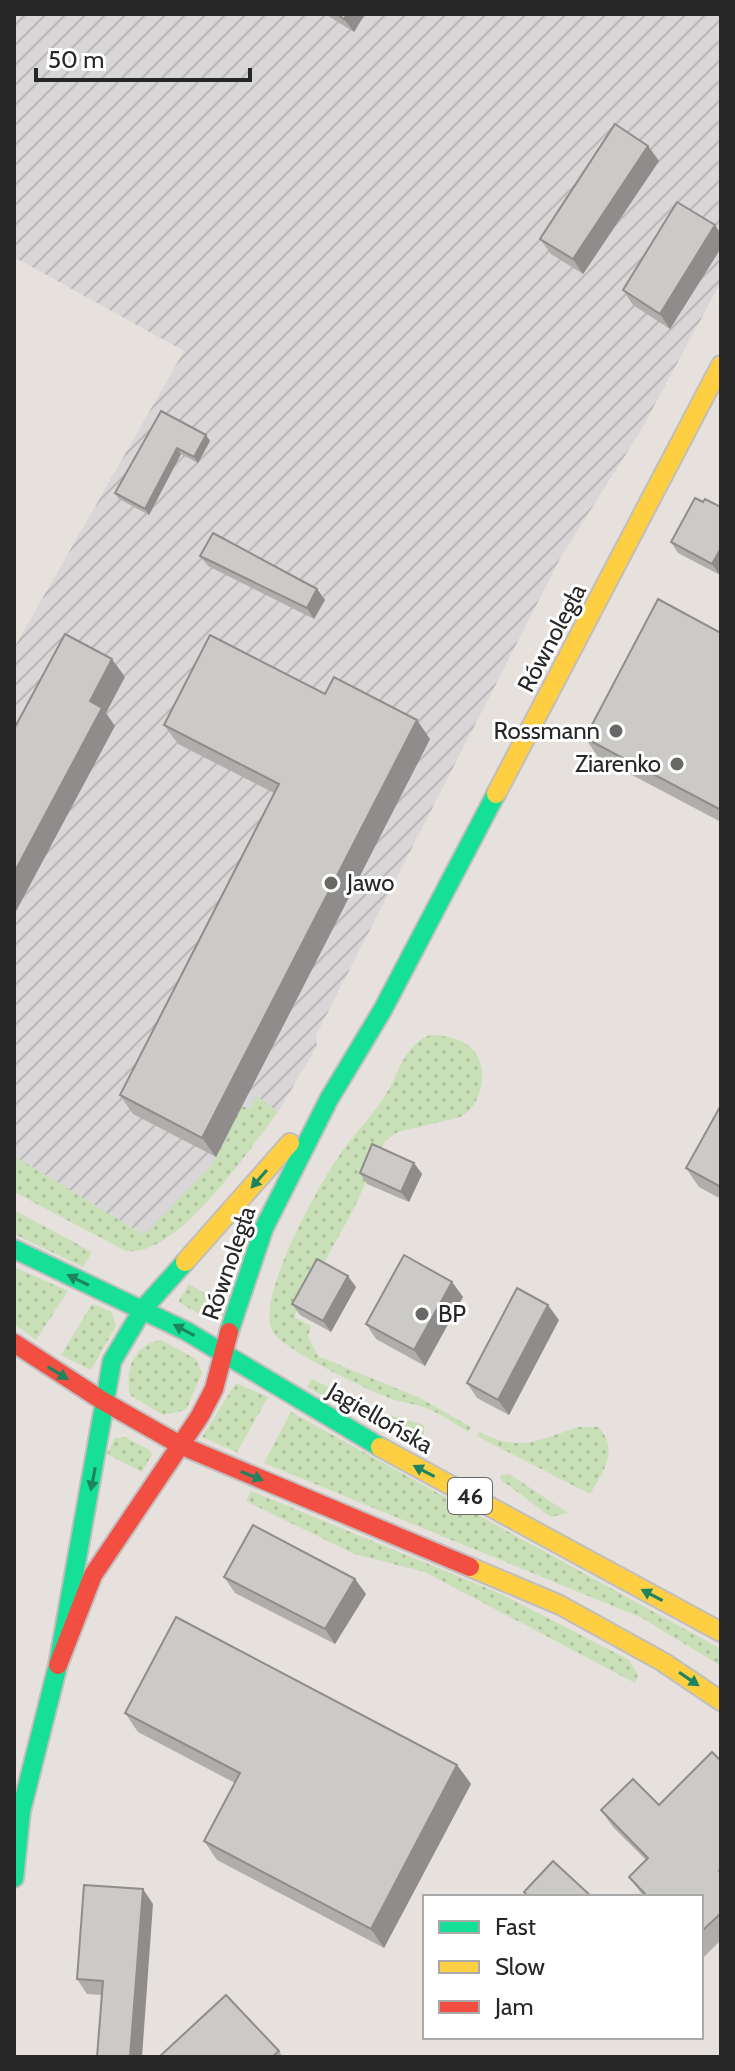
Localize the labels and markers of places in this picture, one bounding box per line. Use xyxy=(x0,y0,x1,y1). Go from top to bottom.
place label: Rossmann xyxy=(494,716,600,745)
marker: Rossmann xyxy=(607,722,625,740)
place label: Ziarenko xyxy=(575,749,661,778)
marker: Ziarenko xyxy=(668,755,686,773)
place label: Jawo xyxy=(346,868,395,897)
marker: Jawo xyxy=(322,874,340,892)
place label: BP xyxy=(438,1299,466,1328)
marker: BP xyxy=(413,1305,431,1323)

